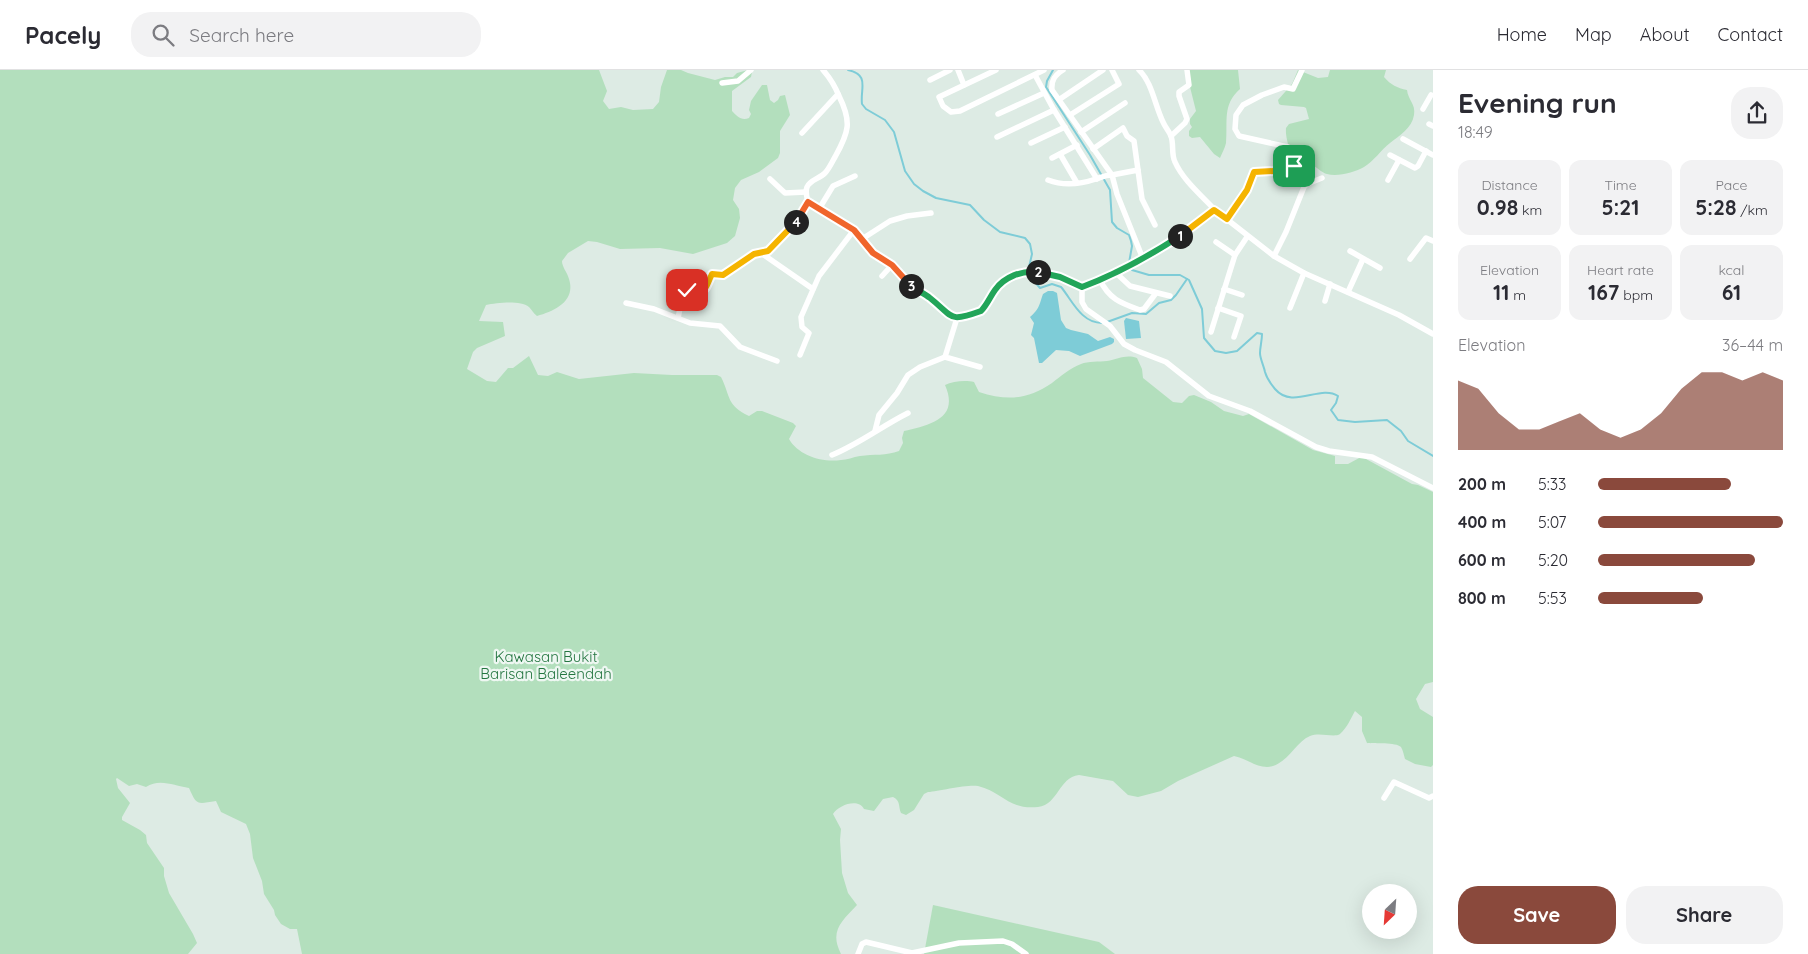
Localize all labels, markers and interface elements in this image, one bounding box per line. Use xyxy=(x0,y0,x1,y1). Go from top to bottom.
search box xyxy=(131,12,481,57)
text: Pacely xyxy=(25,20,101,50)
icon: search xyxy=(149,21,177,49)
text: Search here xyxy=(189,23,294,47)
text: Home xyxy=(1497,23,1547,46)
text: Map xyxy=(1575,23,1612,46)
text: About xyxy=(1640,23,1690,46)
text: Contact xyxy=(1718,23,1783,46)
text: Evening run xyxy=(1458,85,1617,120)
button: share xyxy=(1731,87,1783,139)
text: 18:49 xyxy=(1458,122,1493,142)
pin xyxy=(1273,145,1315,187)
icon: arrive xyxy=(1280,152,1308,180)
text: Distance xyxy=(1481,176,1538,194)
text: Time xyxy=(1604,176,1637,194)
text: Pace xyxy=(1716,176,1747,194)
text: 0.98 xyxy=(1477,194,1518,220)
text: 5:21 xyxy=(1602,194,1639,220)
text: 5:28 xyxy=(1695,194,1736,220)
text: km xyxy=(1518,201,1542,219)
text: /km xyxy=(1736,201,1768,219)
pin: 4 xyxy=(784,210,808,234)
text: 4 xyxy=(792,213,801,231)
pin: 1 xyxy=(1168,224,1192,248)
text: 1 xyxy=(1178,227,1183,245)
pin: 2 xyxy=(1026,260,1050,284)
text: Elevation xyxy=(1480,261,1539,279)
text: Heart rate xyxy=(1587,261,1654,279)
text: kcal xyxy=(1718,261,1745,279)
text: 2 xyxy=(1035,263,1042,281)
pin xyxy=(666,269,708,311)
pin: 3 xyxy=(898,274,924,298)
icon: check xyxy=(673,276,701,304)
text: 3 xyxy=(908,277,915,295)
text: 11 xyxy=(1493,279,1509,305)
text: 167 xyxy=(1588,279,1619,305)
text: 61 xyxy=(1722,279,1741,305)
text: m xyxy=(1509,286,1526,304)
text: bpm xyxy=(1619,286,1653,304)
text: Elevation xyxy=(1458,335,1525,355)
text: 36–44 m xyxy=(1722,335,1783,355)
text: 200 m xyxy=(1458,474,1506,494)
text: 5:33 xyxy=(1538,474,1566,494)
text: 400 m xyxy=(1458,512,1506,532)
text: 5:07 xyxy=(1538,512,1567,532)
text: 600 m xyxy=(1458,550,1506,570)
text: 5:20 xyxy=(1538,550,1568,570)
text: 800 m xyxy=(1458,588,1506,608)
text: 5:53 xyxy=(1538,588,1567,608)
park label: Kawasan Bukit Barisan Baleendah xyxy=(480,647,612,683)
north arrow xyxy=(1362,884,1418,939)
map controls xyxy=(1362,884,1417,939)
button: Save xyxy=(1458,886,1616,944)
button: Share xyxy=(1626,886,1783,944)

